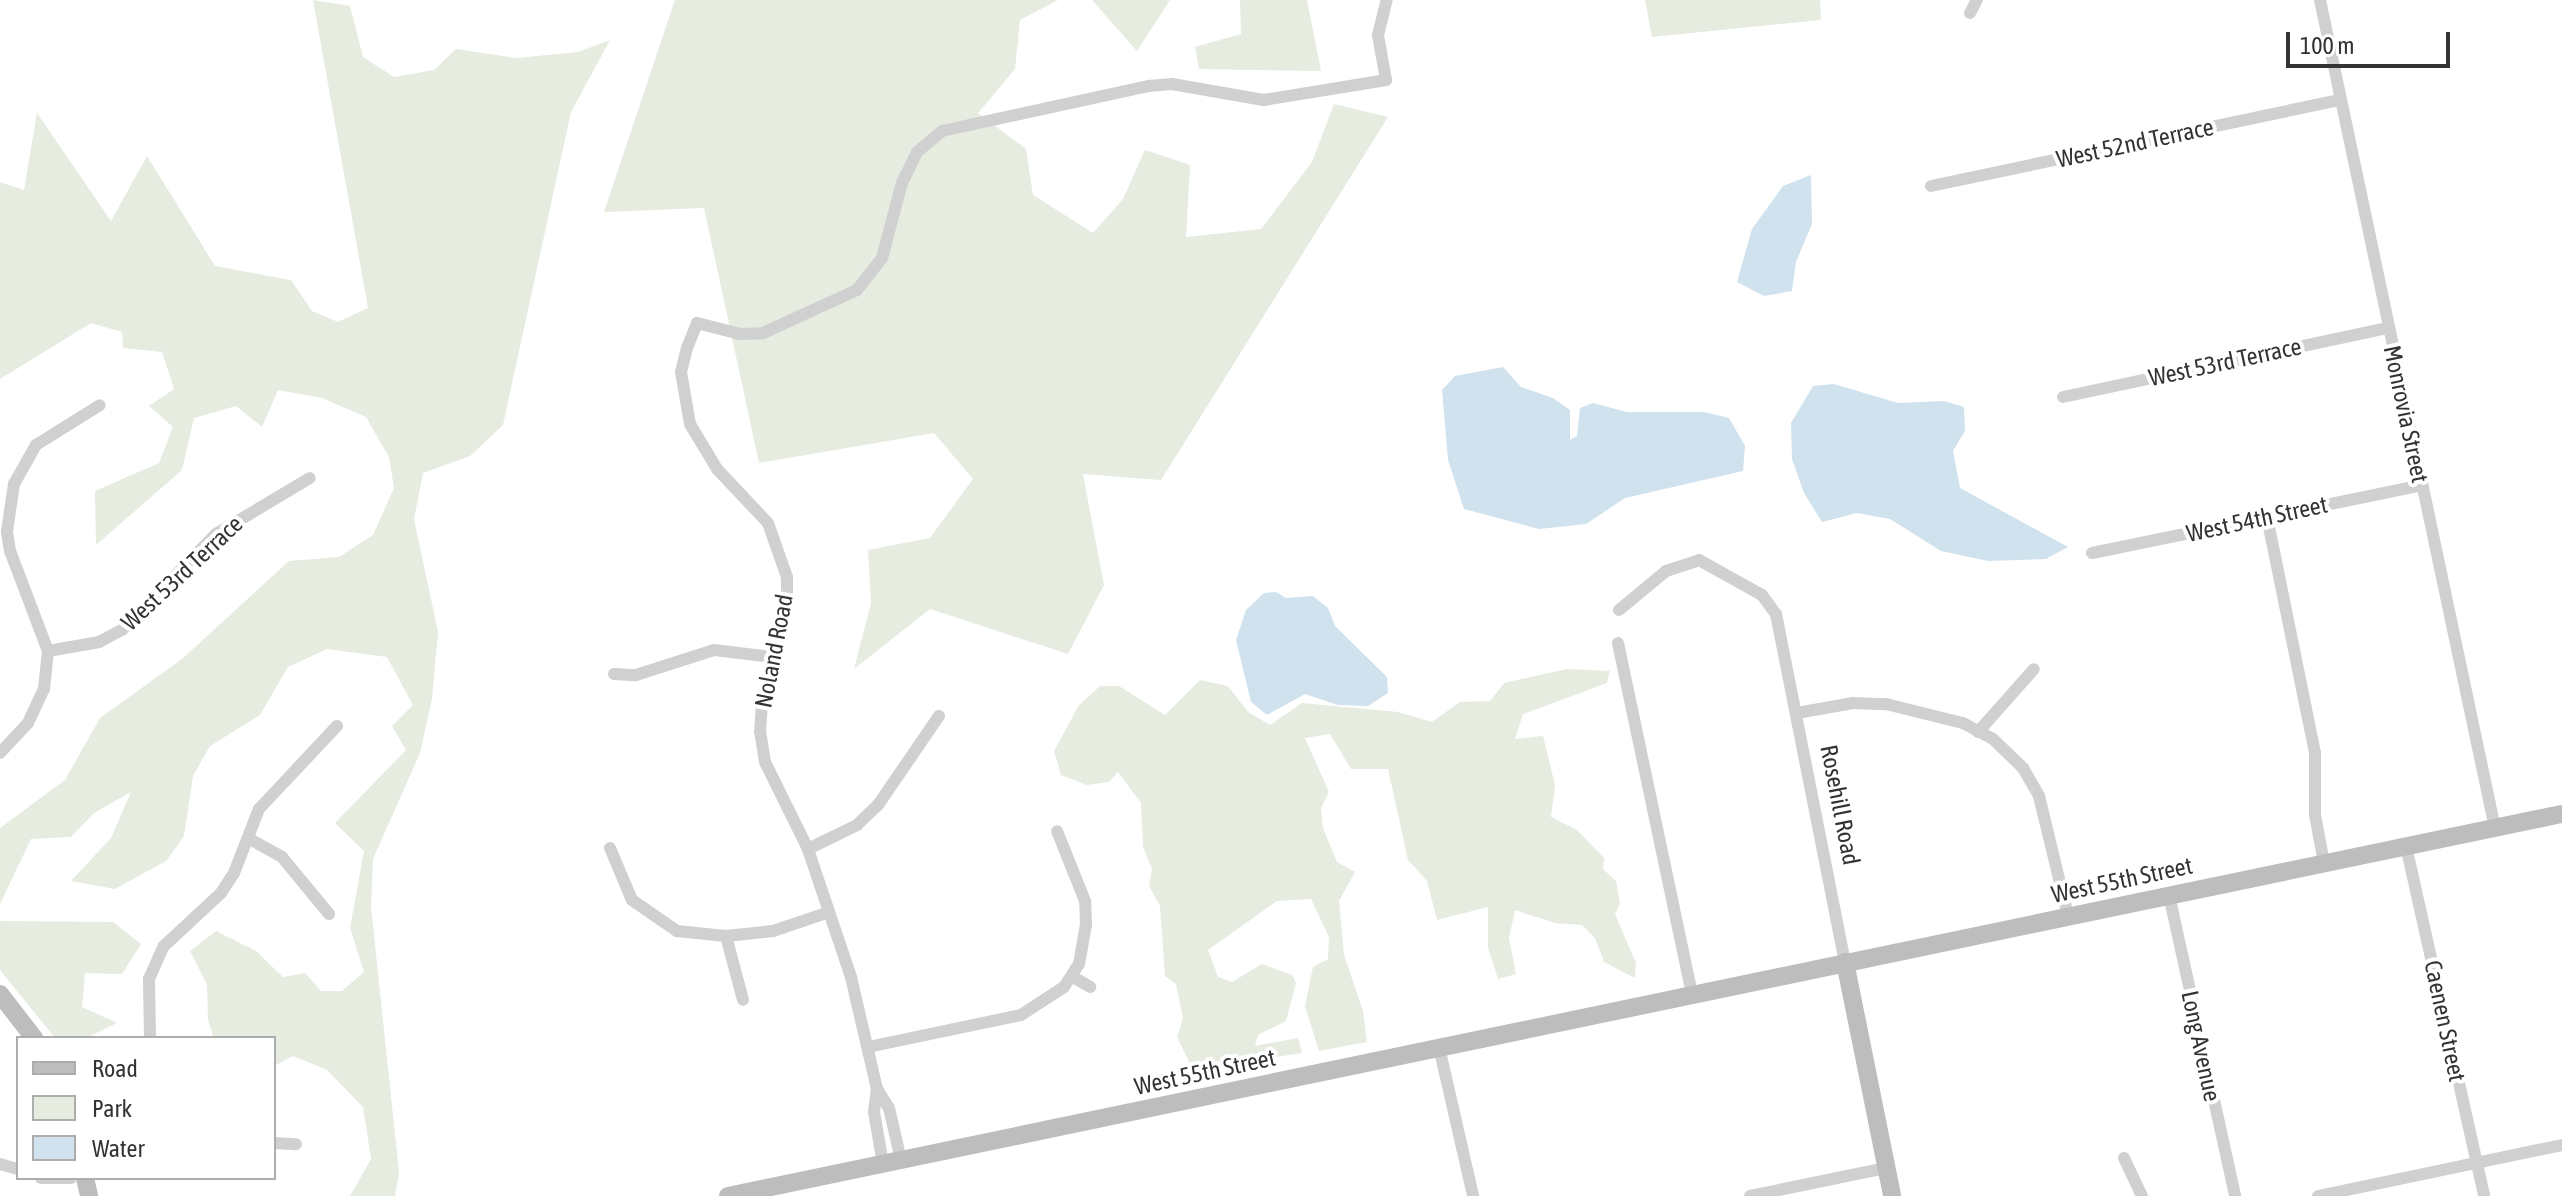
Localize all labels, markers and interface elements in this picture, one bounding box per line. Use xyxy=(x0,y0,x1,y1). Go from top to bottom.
scale bar xyxy=(2290,16,2454,66)
text: 100 m xyxy=(2300,32,2354,59)
street label: West 52nd Terrace xyxy=(2054,112,2216,174)
street label: West 53rd Terrace xyxy=(2146,332,2304,392)
street label: Monrovia Street xyxy=(2377,343,2435,485)
street label: West 54th Street xyxy=(2184,490,2330,548)
street label: West 53rd Terrace xyxy=(115,510,249,636)
street label: Noland Road xyxy=(749,592,799,710)
street label: Rosehill Road xyxy=(1814,743,1866,867)
street label: West 55th Street xyxy=(2049,851,2195,909)
street label: Caenen Street xyxy=(2418,958,2472,1084)
street label: Long Avenue xyxy=(2175,988,2227,1104)
legend xyxy=(16,1036,276,1180)
street label: West 55th Street xyxy=(1132,1043,1278,1101)
text: Road xyxy=(92,1055,138,1082)
text: Park xyxy=(92,1095,132,1122)
text: Water xyxy=(92,1135,145,1162)

